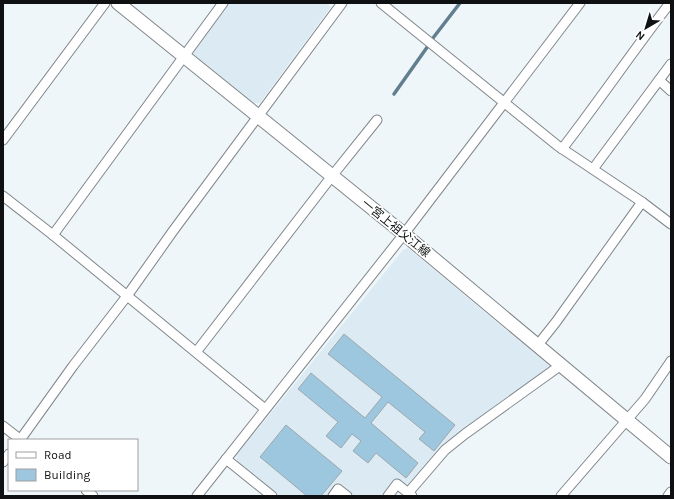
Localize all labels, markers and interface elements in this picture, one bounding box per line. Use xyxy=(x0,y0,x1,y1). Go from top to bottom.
north arrow xyxy=(626,8,666,48)
text: N xyxy=(633,28,647,43)
street label: 一宮上祖父江線 xyxy=(359,196,433,260)
legend xyxy=(8,439,138,491)
text: Road xyxy=(44,448,72,462)
text: Building xyxy=(44,468,91,482)

